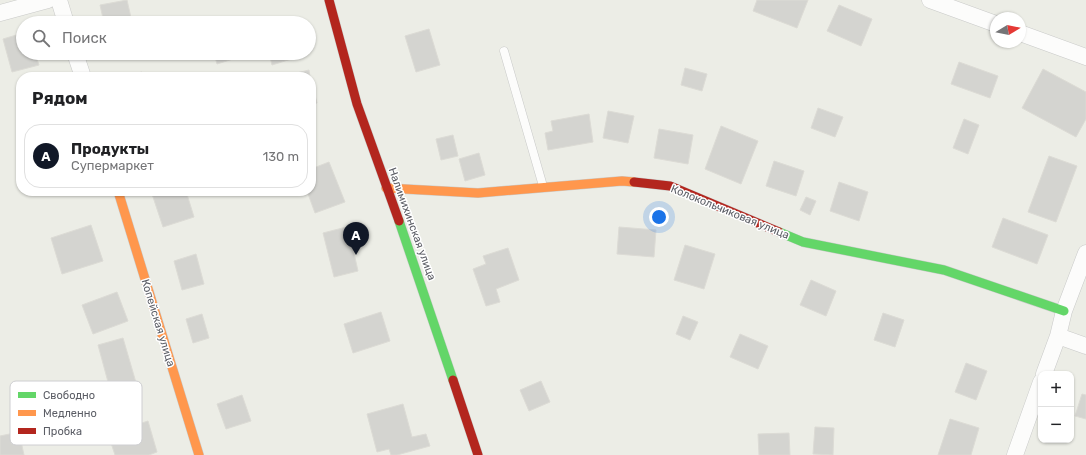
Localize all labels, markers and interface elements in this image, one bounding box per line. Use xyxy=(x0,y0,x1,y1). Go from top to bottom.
north arrow xyxy=(990,12,1026,48)
search box xyxy=(16,16,316,60)
icon: search xyxy=(30,27,52,49)
text: Поиск xyxy=(62,29,107,47)
text: Рядом xyxy=(32,88,88,108)
text: Продукты xyxy=(71,140,149,158)
text: A xyxy=(41,149,51,164)
text: 130 m xyxy=(263,149,299,164)
text: Супермаркет xyxy=(71,158,154,173)
street label: Налимихинская улица xyxy=(386,166,438,282)
street label: Колокольчиковая улица xyxy=(669,182,791,242)
your location xyxy=(649,207,669,227)
pin: A xyxy=(343,222,369,255)
street label: Копейская улица xyxy=(139,278,177,368)
map controls xyxy=(1038,371,1074,443)
button: + xyxy=(1038,371,1074,407)
legend xyxy=(10,381,142,445)
text: Свободно xyxy=(43,389,95,402)
text: Медленно xyxy=(43,407,97,420)
button: − xyxy=(1038,407,1074,443)
text: Пробка xyxy=(43,425,82,438)

